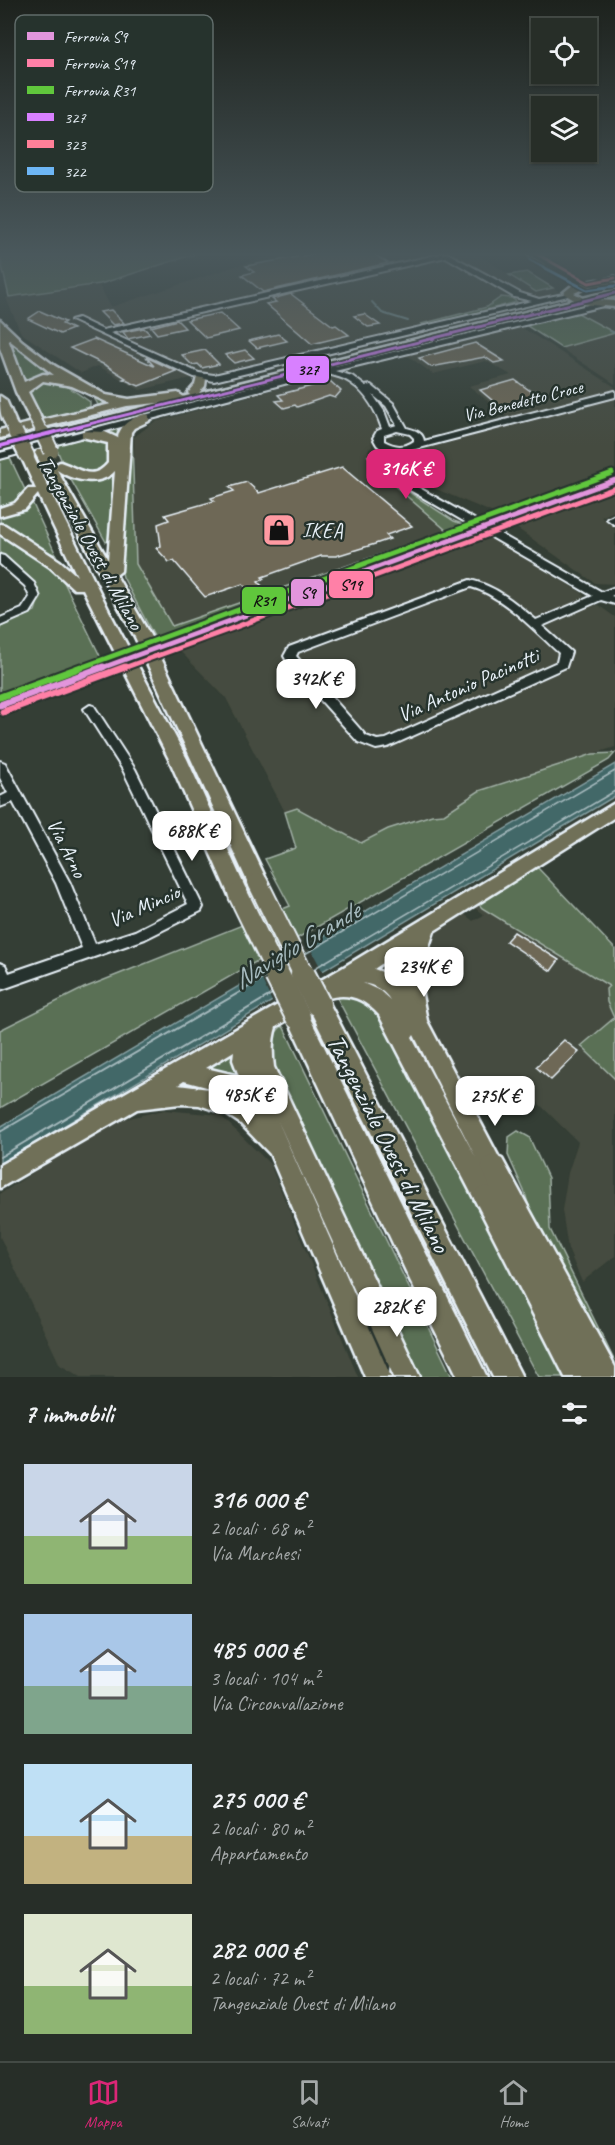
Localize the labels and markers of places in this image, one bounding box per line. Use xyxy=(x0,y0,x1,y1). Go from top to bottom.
pin: 316K € xyxy=(357,449,455,500)
shop icon: IKEA xyxy=(261,512,297,548)
place label: IKEA xyxy=(302,517,343,543)
pin: 342K € xyxy=(267,659,365,710)
pin: 688K € xyxy=(143,811,241,862)
pin: 234K € xyxy=(375,947,473,998)
pin: 485K € xyxy=(199,1075,297,1126)
pin: 275K € xyxy=(446,1076,544,1127)
pin: 282K € xyxy=(348,1287,446,1338)

